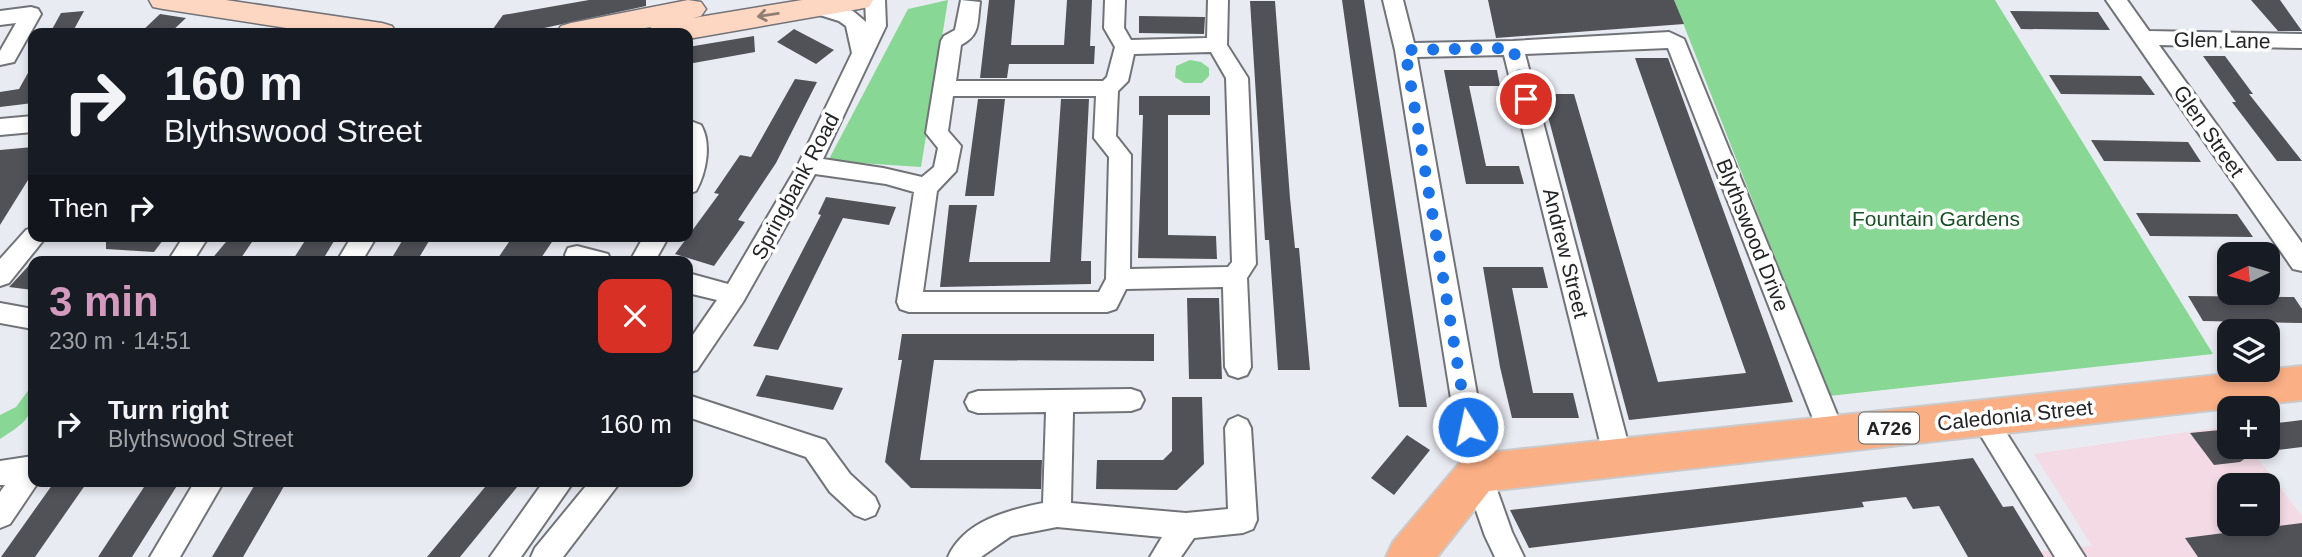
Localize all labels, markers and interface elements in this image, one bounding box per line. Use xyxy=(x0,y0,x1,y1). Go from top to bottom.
one-way arrow xyxy=(757,9,780,22)
street label: Glen Lane xyxy=(2173,28,2271,52)
icon: right xyxy=(49,56,140,147)
text: 160 m xyxy=(164,56,303,110)
pin xyxy=(1496,69,1556,129)
icon: arrive xyxy=(1507,80,1545,118)
street label: Glen Street xyxy=(2169,81,2249,181)
street label: Springbank Road xyxy=(747,109,843,263)
text: Blythswood Street xyxy=(164,113,422,149)
street label: Blythswood Drive xyxy=(1712,155,1794,315)
street label: Andrew Street xyxy=(1539,186,1593,320)
icon: right xyxy=(122,189,160,227)
text: Then xyxy=(49,193,108,223)
park label: Fountain Gardens xyxy=(1852,207,2020,230)
north arrow xyxy=(2217,242,2280,304)
map controls xyxy=(2217,242,2280,536)
text: 3 min xyxy=(49,278,159,325)
button: close xyxy=(598,279,672,353)
button: layers xyxy=(2217,319,2280,382)
text: 230 m · 14:51 xyxy=(49,328,191,354)
position arrow xyxy=(1431,390,1505,464)
text: Turn right xyxy=(108,395,229,425)
street label: Caledonia Street xyxy=(1936,395,2094,435)
button: + xyxy=(2217,396,2280,459)
icon: right xyxy=(49,405,87,443)
text: 160 m xyxy=(600,409,672,439)
road number: A726 xyxy=(1859,412,1919,444)
text: Blythswood Street xyxy=(108,426,293,452)
button: − xyxy=(2217,473,2280,536)

